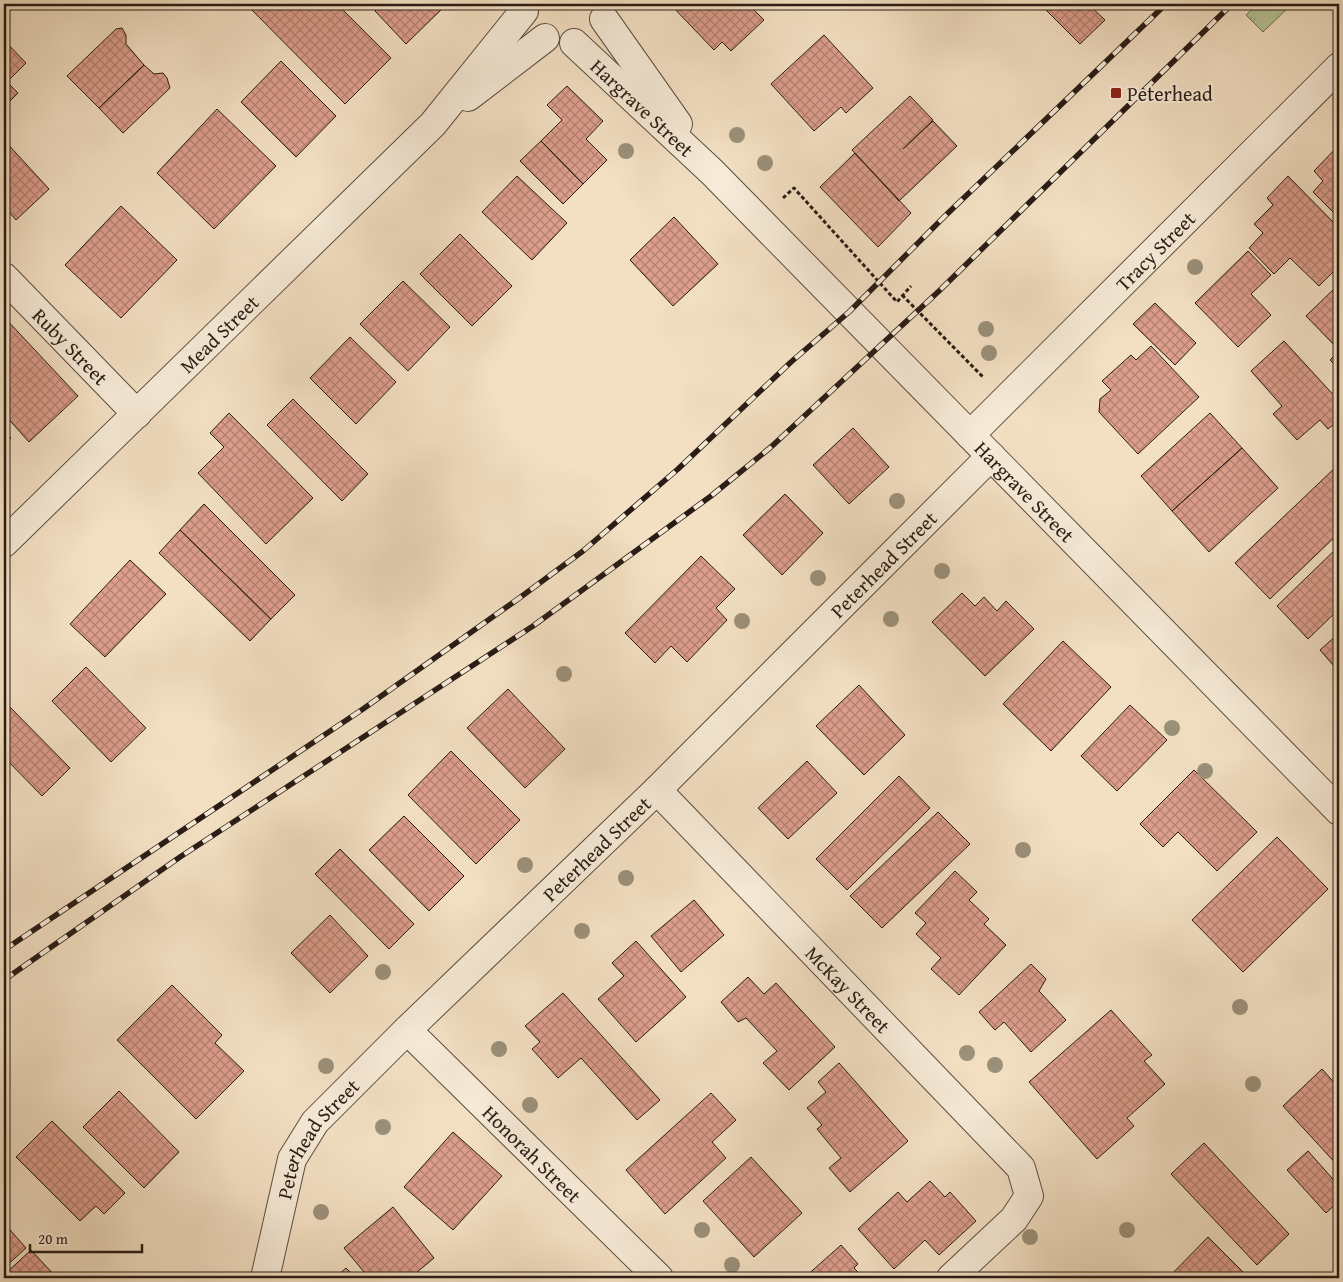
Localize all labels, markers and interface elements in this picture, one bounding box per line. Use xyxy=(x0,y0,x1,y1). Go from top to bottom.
street label: Hargrave Street xyxy=(585,52,701,163)
place label: Peterhead xyxy=(1127,79,1213,108)
marker: Peterhead xyxy=(1109,86,1123,100)
street label: Tracy Street xyxy=(1108,204,1201,297)
street label: Mead Street xyxy=(172,288,265,379)
street label: Ruby Street xyxy=(26,301,115,391)
street label: Hargrave Street xyxy=(969,434,1082,548)
street label: Peterhead Street xyxy=(823,504,943,624)
street label: Peterhead Street xyxy=(535,789,657,908)
street label: McKay Street xyxy=(799,939,898,1039)
street label: Peterhead Street xyxy=(269,1072,365,1202)
street label: Honorah Street xyxy=(476,1098,588,1209)
scale bar xyxy=(30,1222,142,1254)
text: 20 m xyxy=(38,1228,69,1249)

